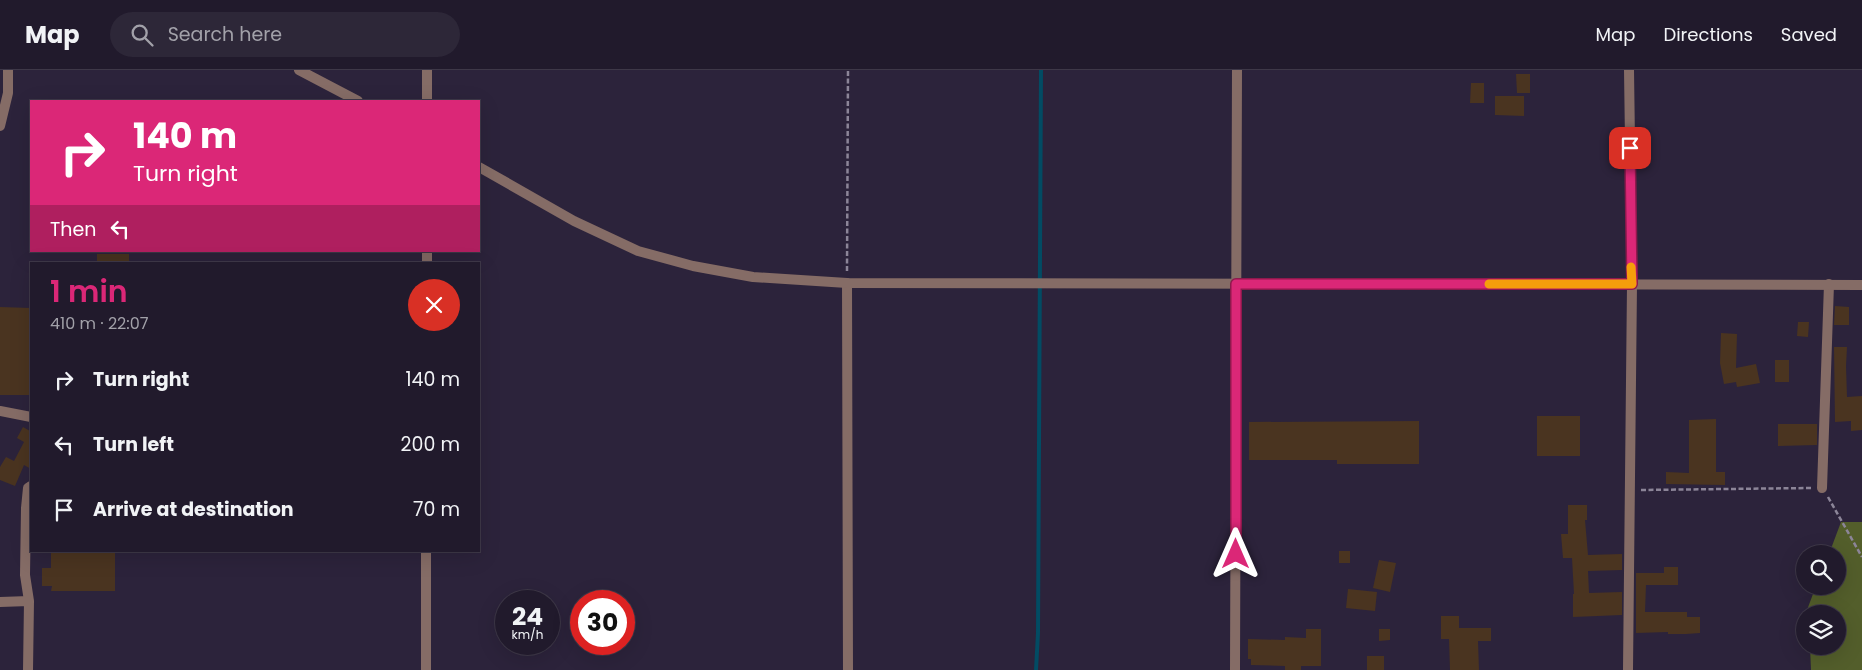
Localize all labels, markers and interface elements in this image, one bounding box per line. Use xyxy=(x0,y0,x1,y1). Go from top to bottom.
search box xyxy=(110,12,460,57)
text: Map xyxy=(25,18,80,51)
icon: search xyxy=(128,21,156,49)
text: Search here xyxy=(168,21,282,48)
text: Map xyxy=(1596,22,1635,47)
text: Directions xyxy=(1663,22,1753,47)
text: Saved xyxy=(1781,22,1837,47)
text: 140 m xyxy=(133,111,237,160)
icon: right xyxy=(50,120,115,185)
pin xyxy=(1609,127,1651,169)
icon: arrive xyxy=(1616,134,1644,162)
text: Turn right xyxy=(133,158,238,189)
icon: left xyxy=(106,215,134,243)
text: Then xyxy=(50,216,96,243)
text: 1 min xyxy=(50,270,128,313)
button: close xyxy=(408,279,460,331)
text: 410 m · 22:07 xyxy=(50,312,149,335)
icon: right xyxy=(50,366,78,394)
text: Turn right xyxy=(93,366,189,393)
text: 140 m xyxy=(405,366,460,393)
icon: left xyxy=(50,431,78,459)
text: Turn left xyxy=(93,431,174,458)
text: 200 m xyxy=(401,431,460,458)
icon: arrive xyxy=(50,496,78,524)
text: Arrive at destination xyxy=(93,496,294,523)
text: 70 m xyxy=(413,496,460,523)
position arrow xyxy=(1209,527,1261,579)
map controls xyxy=(1796,545,1846,655)
button: search xyxy=(1796,545,1846,595)
speed limit sign: 30 xyxy=(570,590,635,655)
text: 24 xyxy=(512,599,543,634)
button: layers xyxy=(1796,605,1846,655)
text: km/h xyxy=(512,626,543,643)

